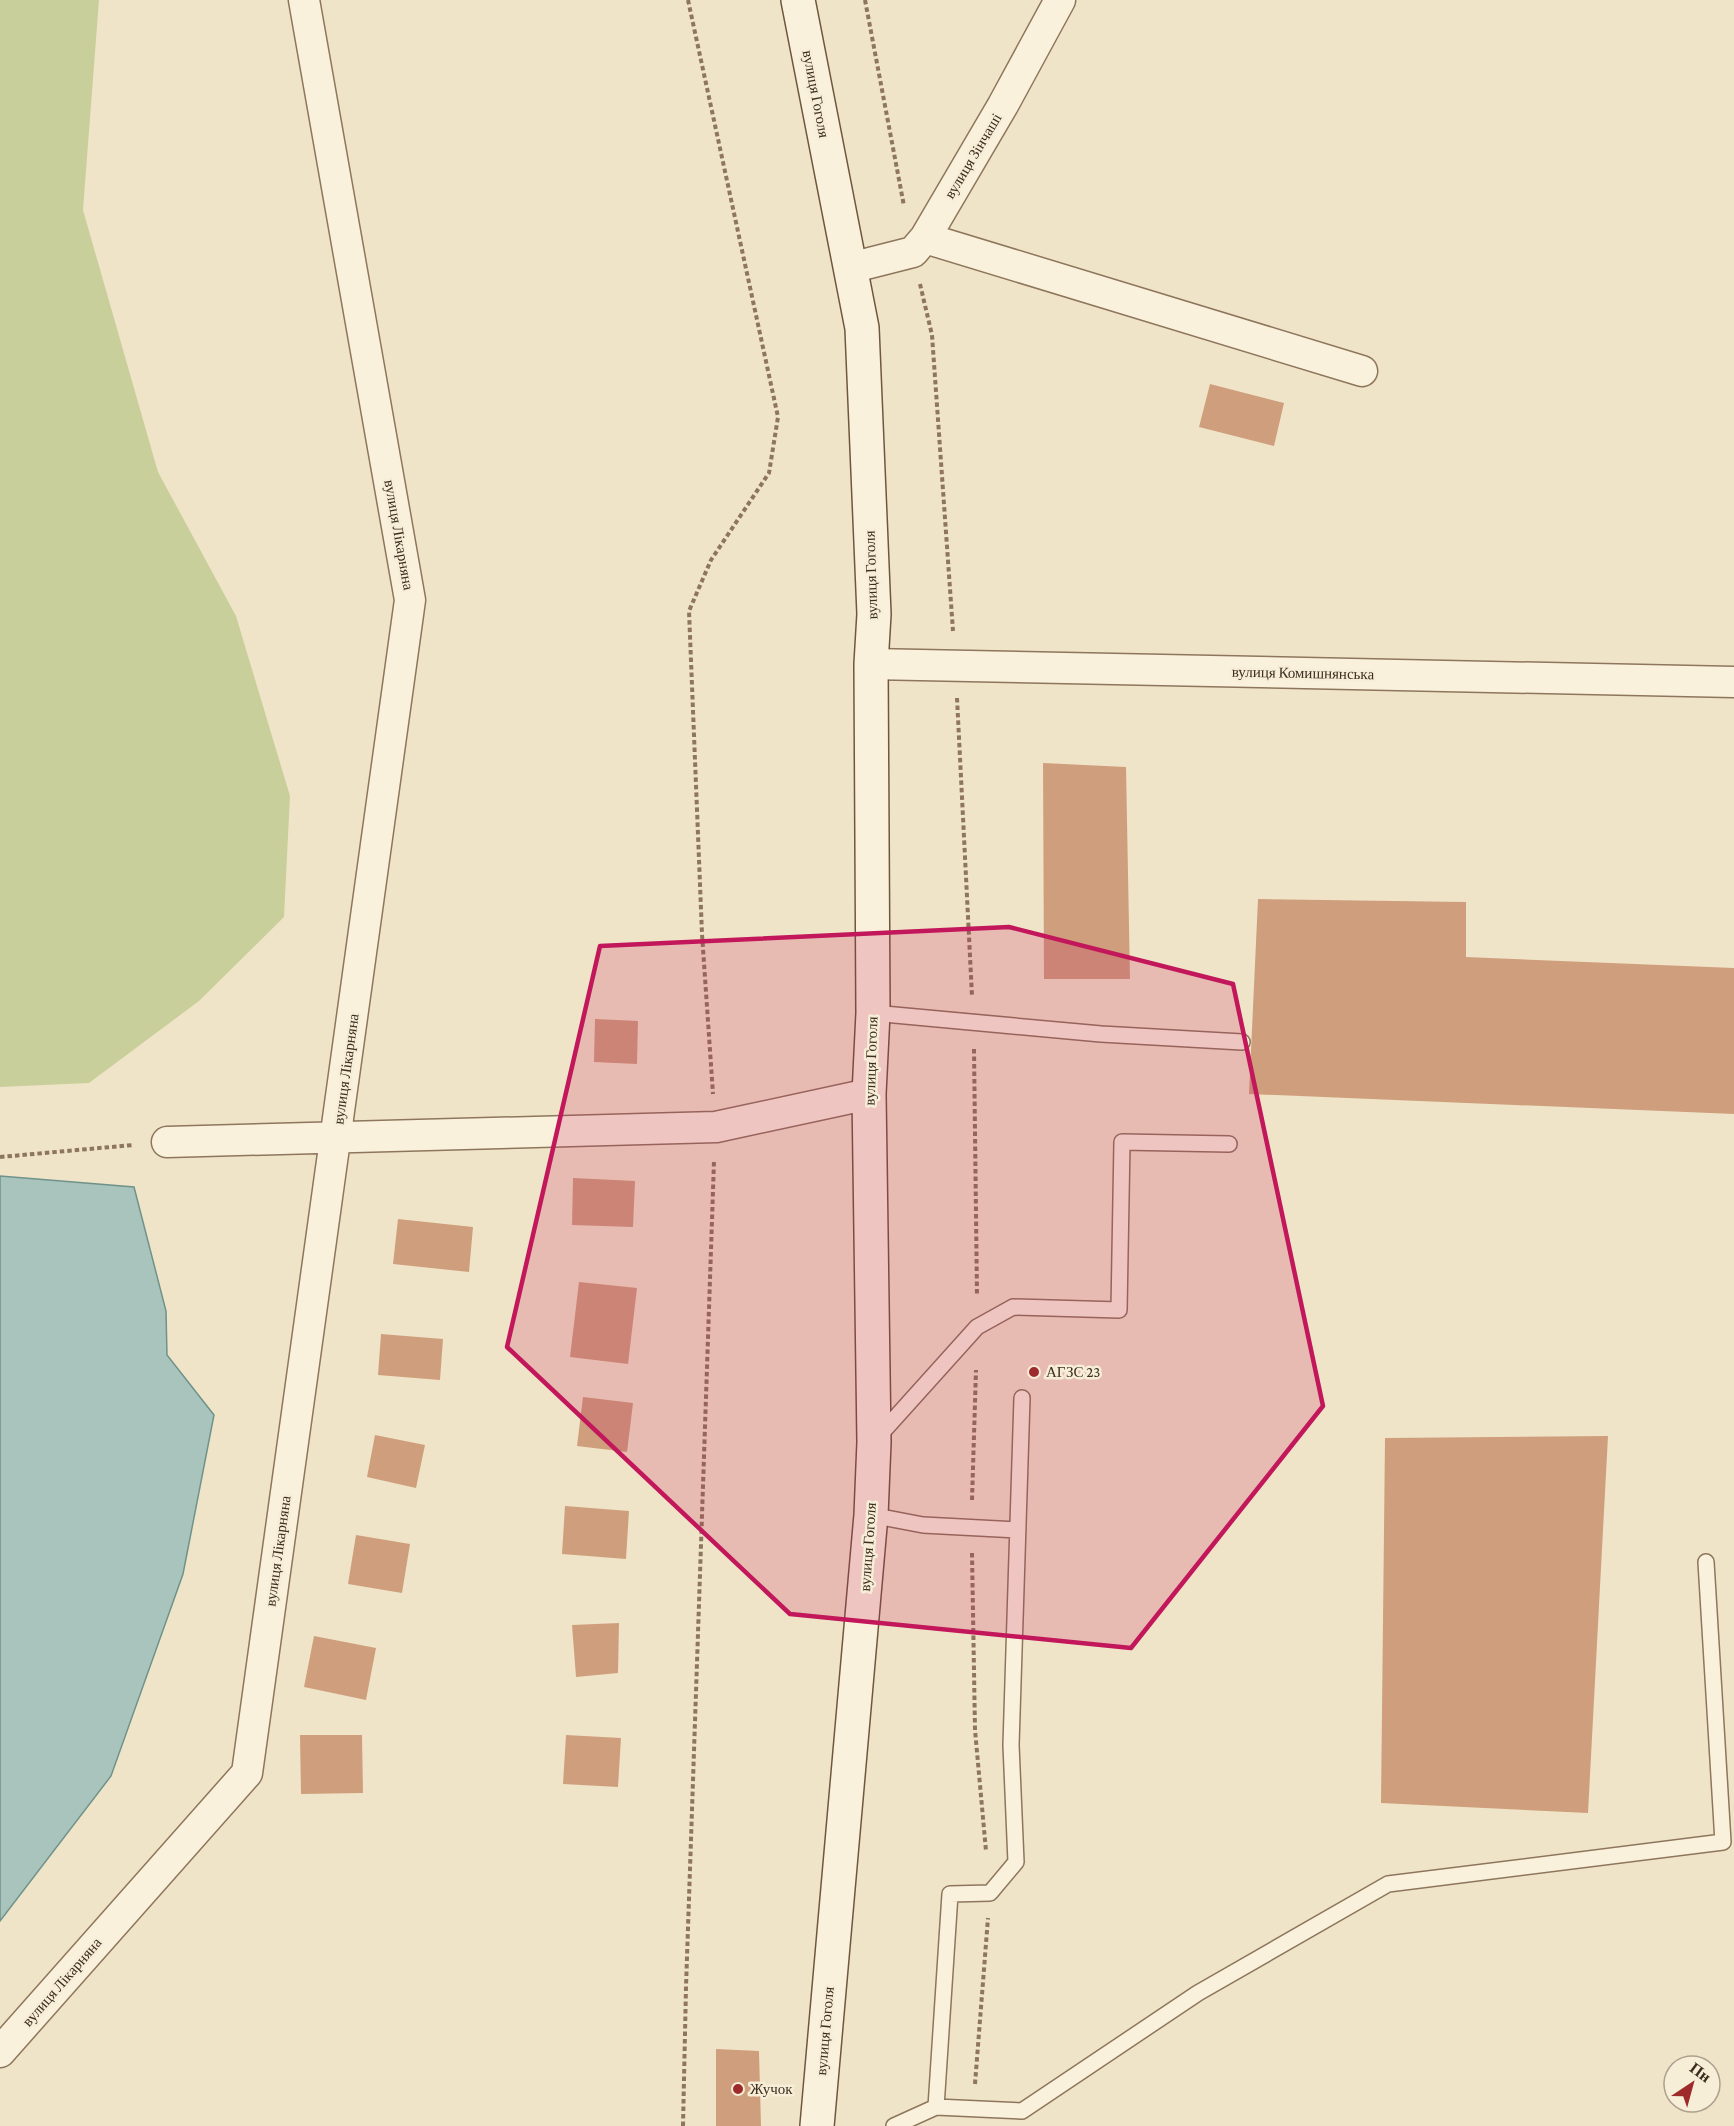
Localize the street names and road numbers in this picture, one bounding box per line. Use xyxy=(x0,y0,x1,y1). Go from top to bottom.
street label: вулиця Гоголя xyxy=(800,49,832,139)
street label: вулиця Зінчаші xyxy=(941,111,1005,201)
street label: вулиця Лікарняна xyxy=(381,479,417,592)
street label: вулиця Гоголя xyxy=(861,530,881,620)
street label: вулиця Комишнянська xyxy=(1232,664,1375,682)
street label: вулиця Лікарняна xyxy=(330,1012,362,1125)
street label: вулиця Гоголя xyxy=(861,1016,881,1106)
street label: вулиця Лікарняна xyxy=(262,1494,294,1607)
street label: вулиця Гоголя xyxy=(857,1502,879,1592)
street label: вулиця Лікарняна xyxy=(19,1934,105,2029)
street label: вулиця Гоголя xyxy=(813,1986,837,2076)

